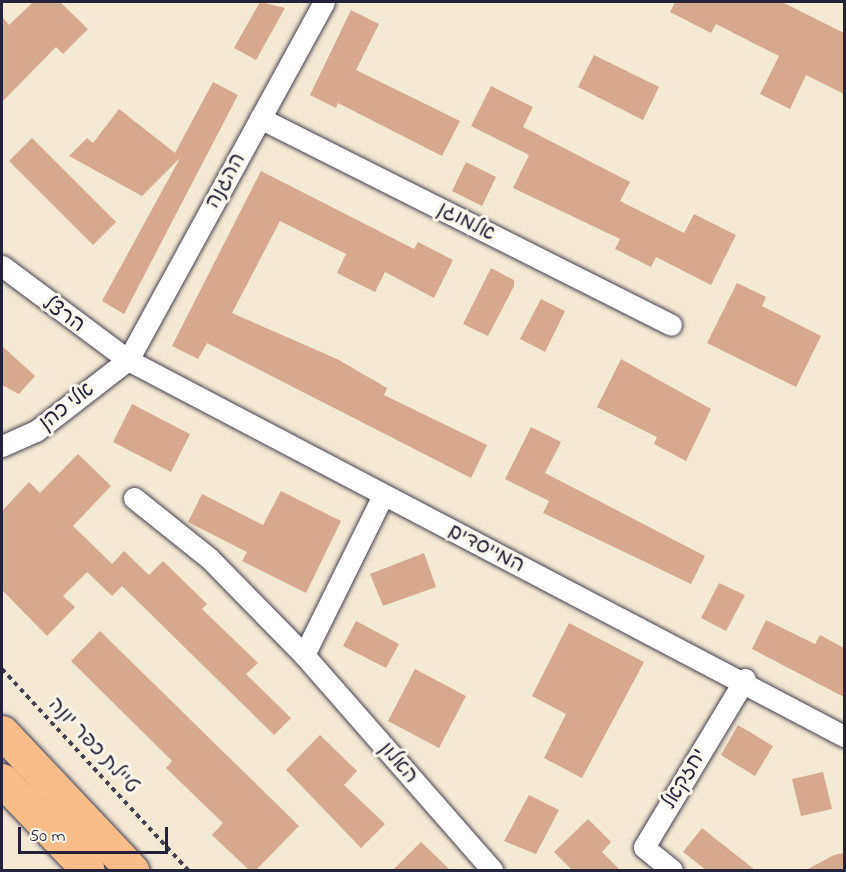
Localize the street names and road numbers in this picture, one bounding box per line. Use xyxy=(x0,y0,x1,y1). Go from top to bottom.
street label: ההגנה xyxy=(200,149,252,213)
street label: אלמוגן xyxy=(433,197,499,247)
street label: הרצל xyxy=(37,291,89,339)
street label: אלי כהן xyxy=(34,378,100,436)
street label: המייסדים xyxy=(444,519,528,579)
street label: טיילת כפר יונה xyxy=(42,693,144,799)
street label: האלון xyxy=(373,737,423,789)
street label: יחזקאל xyxy=(657,744,713,814)

